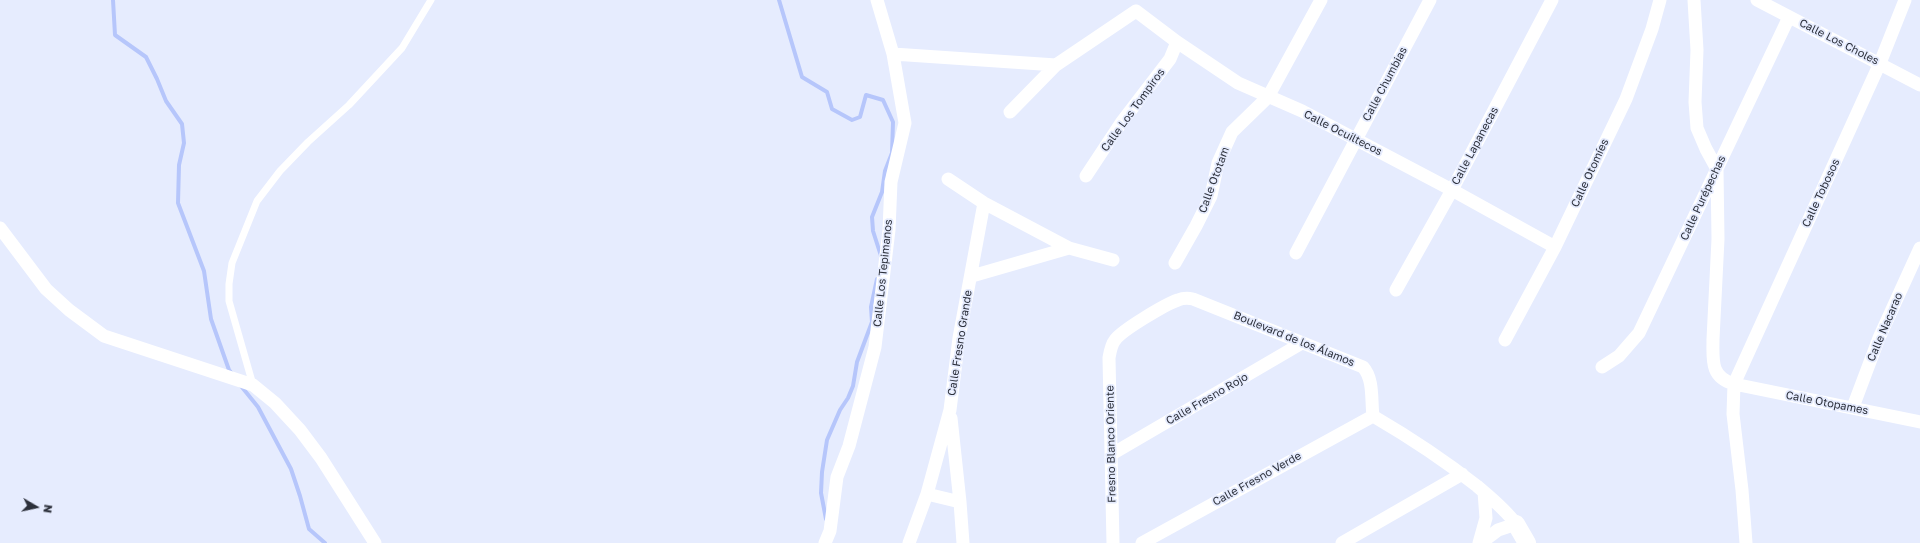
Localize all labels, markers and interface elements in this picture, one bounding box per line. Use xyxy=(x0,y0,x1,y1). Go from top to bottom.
street label: Calle Los Choles xyxy=(1797,16,1881,68)
street label: Calle Chumbias xyxy=(1360,45,1410,123)
street label: Calle Los Tompiros xyxy=(1098,66,1168,154)
street label: Calle Lapanecas xyxy=(1449,105,1501,187)
street label: Calle Ocuiltecos xyxy=(1302,108,1384,158)
street label: Calle Otomíes xyxy=(1568,137,1612,209)
street label: Calle Ototam xyxy=(1196,145,1232,215)
street label: Calle Purépechas xyxy=(1678,153,1728,243)
street label: Calle Tobosos xyxy=(1799,157,1843,229)
street label: Calle Los Tepimanos xyxy=(871,219,895,327)
street label: Calle Fresno Grande xyxy=(945,289,975,397)
street label: Calle Nacarao xyxy=(1865,291,1905,363)
street label: Boulevard de los Álamos xyxy=(1232,309,1356,369)
street label: Calle Fresno Rojo xyxy=(1164,370,1250,428)
street label: Fresno Blanco Oriente xyxy=(1103,385,1119,503)
street label: Calle Otopames xyxy=(1785,389,1869,417)
street label: Calle Fresno Verde xyxy=(1210,449,1304,509)
north arrow xyxy=(16,487,56,527)
text: N xyxy=(41,504,55,514)

